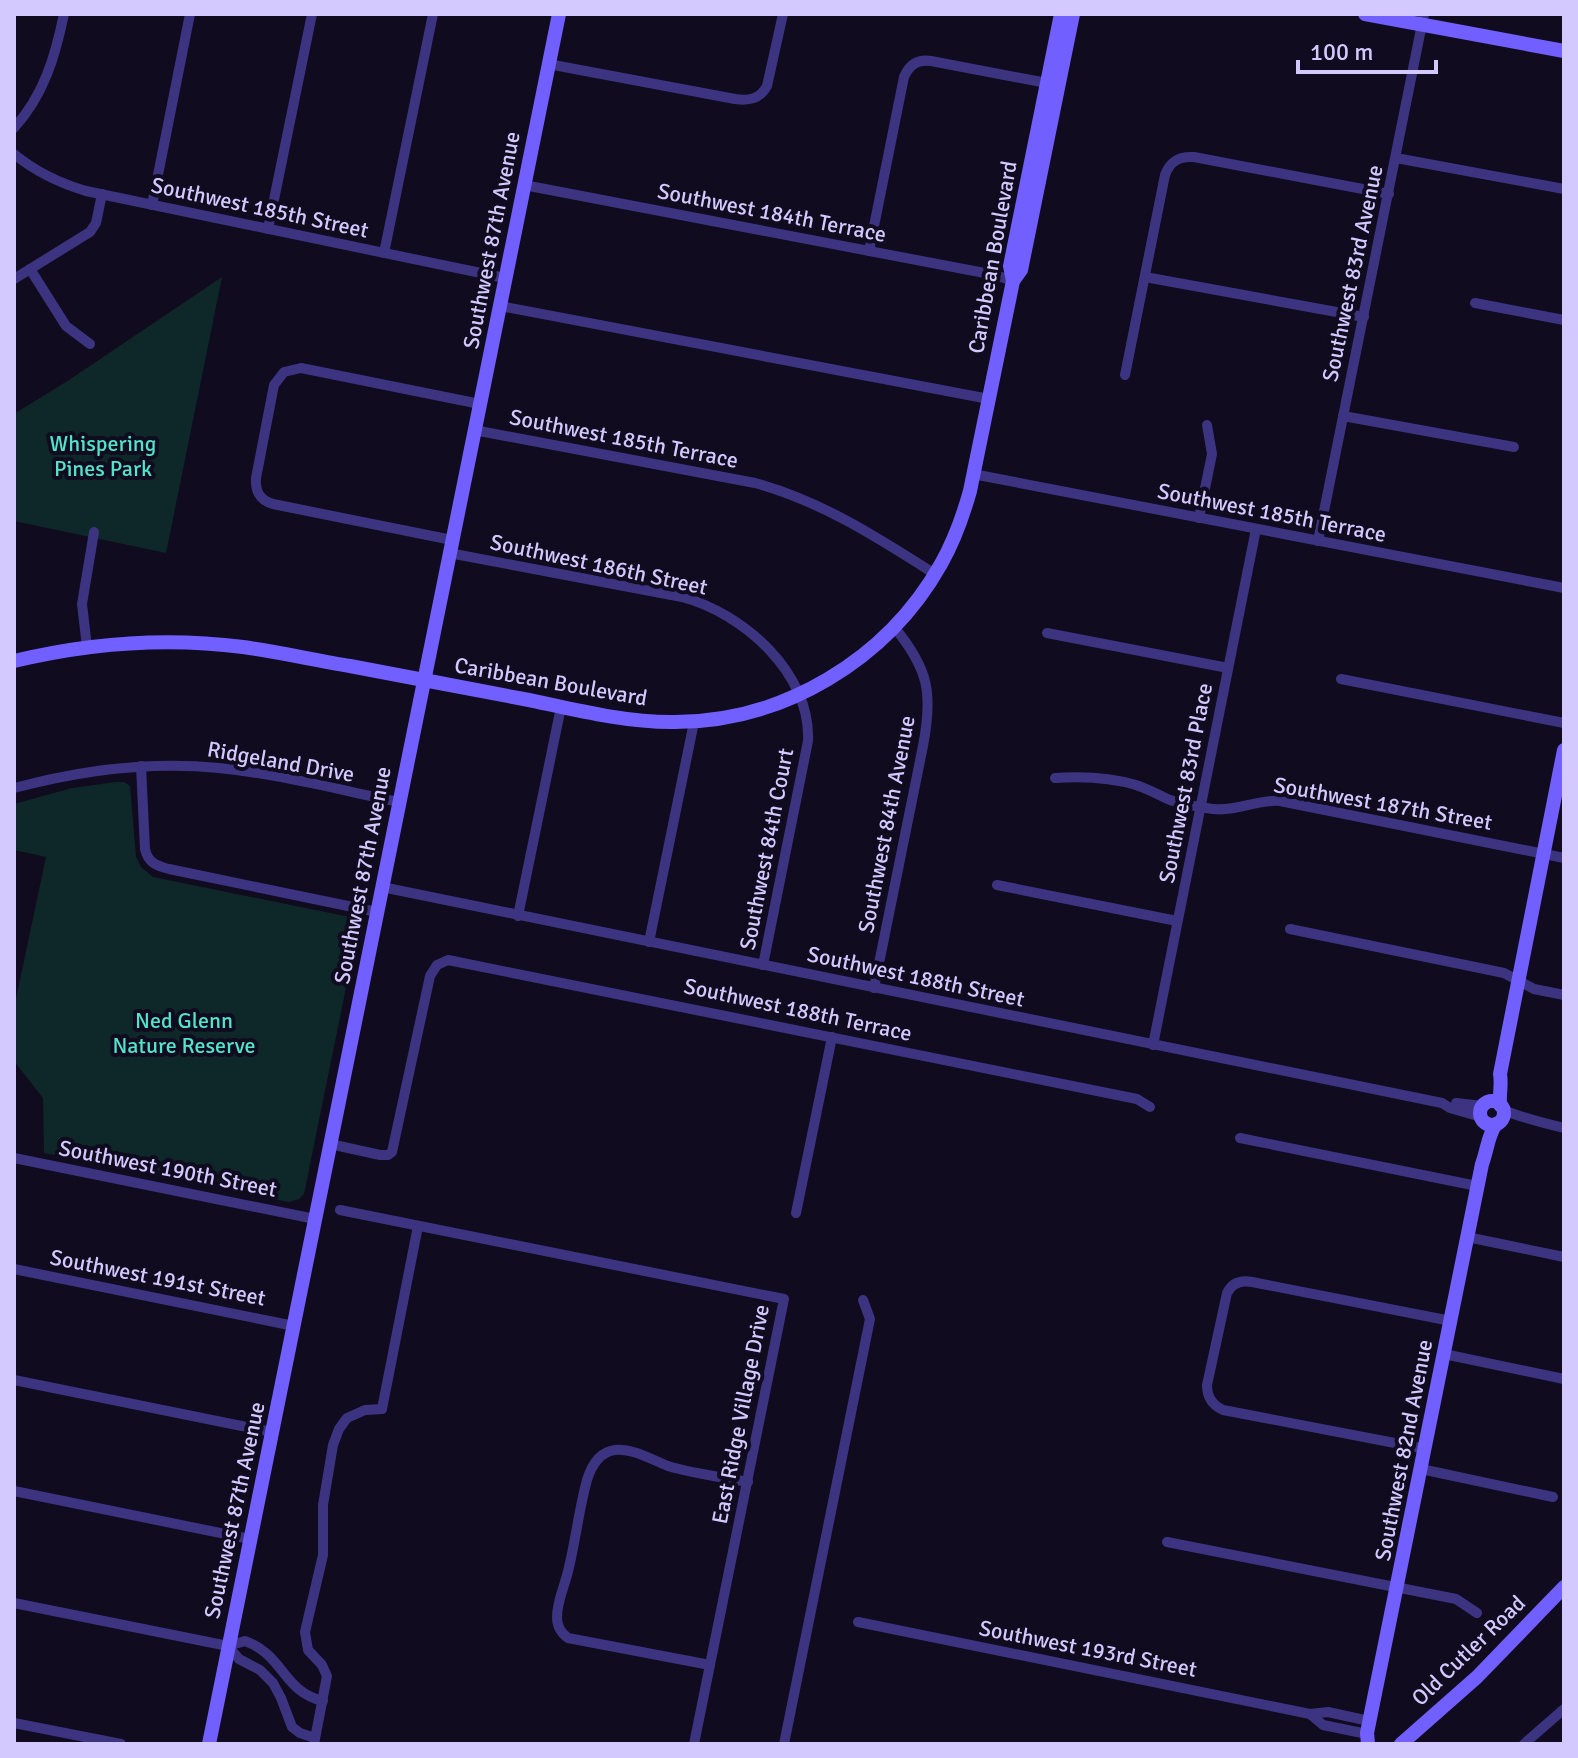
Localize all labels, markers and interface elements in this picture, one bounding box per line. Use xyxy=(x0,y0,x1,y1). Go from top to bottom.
scale bar xyxy=(1298,24,1436,74)
text: 100 m xyxy=(1310,37,1373,67)
street label: Southwest 87th Avenue xyxy=(457,129,526,351)
street label: Caribbean Boulevard xyxy=(962,159,1023,356)
street label: Southwest 83rd Avenue xyxy=(1316,162,1389,384)
street label: Southwest 185th Street xyxy=(149,171,371,244)
street label: Southwest 184th Terrace xyxy=(655,177,889,248)
street label: Southwest 185th Terrace xyxy=(507,403,741,474)
park label: Whispering Pines Park xyxy=(50,430,157,482)
street label: Southwest 185th Terrace xyxy=(1155,477,1389,548)
street label: Southwest 186th Street xyxy=(488,528,710,601)
street label: Caribbean Boulevard xyxy=(452,651,649,712)
street label: Southwest 83rd Place xyxy=(1153,681,1218,885)
street label: Southwest 84th Avenue xyxy=(852,713,921,935)
street label: Ridgeland Drive xyxy=(205,735,357,788)
street label: Southwest 84th Court xyxy=(734,746,799,952)
street label: Southwest 87th Avenue xyxy=(328,764,397,986)
street label: Southwest 187th Street xyxy=(1272,771,1495,836)
street label: Southwest 188th Street xyxy=(805,940,1027,1013)
street label: Southwest 188th Terrace xyxy=(681,972,914,1047)
park label: Ned Glenn Nature Reserve xyxy=(112,1007,256,1059)
street label: Southwest 190th Street xyxy=(57,1134,279,1203)
street label: Southwest 191st Street xyxy=(48,1243,268,1312)
street label: East Ridge Village Drive xyxy=(706,1302,775,1526)
street label: Southwest 82nd Avenue xyxy=(1369,1337,1438,1563)
street label: Southwest 87th Avenue xyxy=(198,1399,271,1621)
street label: Old Cutler Road xyxy=(1406,1589,1531,1711)
street label: Southwest 193rd Street xyxy=(977,1614,1199,1683)

